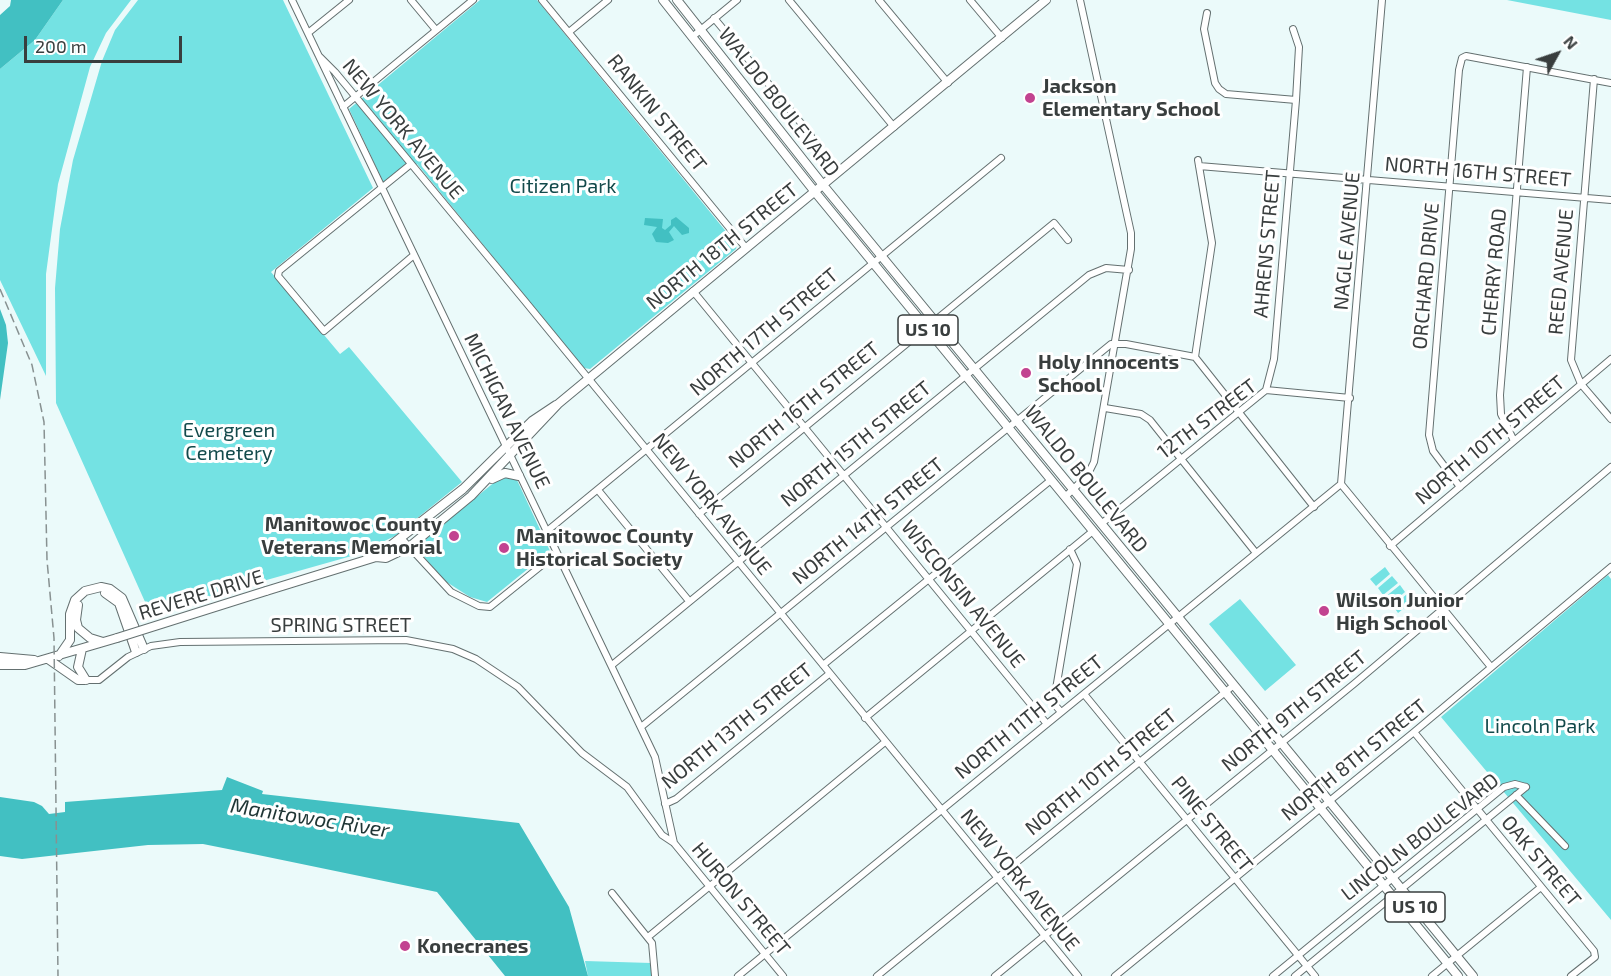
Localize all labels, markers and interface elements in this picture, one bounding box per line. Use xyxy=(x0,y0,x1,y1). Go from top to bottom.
street label: WALDO BOULEVARD xyxy=(713,23,845,181)
scale bar xyxy=(27,24,184,62)
north arrow xyxy=(1527,24,1587,84)
text: N xyxy=(1560,32,1582,53)
text: 200 m xyxy=(35,35,87,57)
street label: RANKIN STREET xyxy=(602,50,712,176)
street label: NEW YORK AVENUE xyxy=(337,54,469,204)
place label: Jackson Elementary School xyxy=(1042,74,1220,121)
marker: Jackson Elementary School xyxy=(1023,91,1037,105)
street label: NORTH 16TH STREET xyxy=(1384,152,1572,192)
street label: AHRENS STREET xyxy=(1249,169,1285,319)
street label: NAGLE AVENUE xyxy=(1329,171,1365,311)
park label: Citizen Park xyxy=(510,174,616,198)
street label: NORTH 18TH STREET xyxy=(641,178,803,314)
street label: ORCHARD DRIVE xyxy=(1408,202,1444,350)
street label: CHERRY ROAD xyxy=(1476,207,1512,337)
street label: REED AVENUE xyxy=(1544,208,1578,336)
street label: NORTH 17TH STREET xyxy=(685,263,843,401)
road number: US 10 xyxy=(898,315,958,345)
street label: MICHIGAN AVENUE xyxy=(459,329,555,493)
street label: NORTH 16TH STREET xyxy=(724,337,884,473)
place label: Holy Innocents School xyxy=(1038,350,1179,397)
marker: Holy Innocents School xyxy=(1019,366,1033,380)
street label: NORTH 10TH STREET xyxy=(1410,370,1570,510)
street label: 12TH STREET xyxy=(1153,374,1261,464)
street label: NORTH 15TH STREET xyxy=(776,376,936,512)
street label: WALDO BOULEVARD xyxy=(1019,401,1153,557)
park label: Evergreen Cemetery xyxy=(183,418,275,465)
street label: NEW YORK AVENUE xyxy=(647,428,777,580)
street label: NORTH 14TH STREET xyxy=(787,453,949,589)
place label: Manitowoc County Veterans Memorial xyxy=(261,512,442,559)
street label: WISCONSIN AVENUE xyxy=(896,515,1030,673)
place label: Manitowoc County Historical Society xyxy=(516,524,693,571)
marker: Manitowoc County Veterans Memorial xyxy=(447,529,461,543)
marker: Manitowoc County Historical Society xyxy=(497,541,511,555)
street label: REVERE DRIVE xyxy=(136,565,266,625)
place label: Wilson Junior High School xyxy=(1336,588,1464,635)
marker: Wilson Junior High School xyxy=(1317,604,1331,618)
street label: SPRING STREET xyxy=(271,613,411,637)
street label: NORTH 9TH STREET xyxy=(1217,645,1371,777)
street label: NORTH 11TH STREET xyxy=(950,650,1108,784)
street label: NORTH 13TH STREET xyxy=(657,658,817,794)
street label: NORTH 8TH STREET xyxy=(1277,694,1431,826)
street label: NORTH 10TH STREET xyxy=(1021,704,1181,840)
park label: Lincoln Park xyxy=(1485,714,1595,738)
street label: LINCOLN BOULEVARD xyxy=(1337,768,1503,906)
street label: PINE STREET xyxy=(1166,771,1258,877)
water label: Manitowoc River xyxy=(229,793,391,843)
street label: NEW YORK AVENUE xyxy=(955,804,1085,956)
street label: OAK STREET xyxy=(1496,811,1586,911)
street label: HURON STREET xyxy=(687,838,795,960)
road number: US 10 xyxy=(1385,892,1445,922)
place label: Konecranes xyxy=(417,934,528,958)
marker: Konecranes xyxy=(398,939,412,953)

